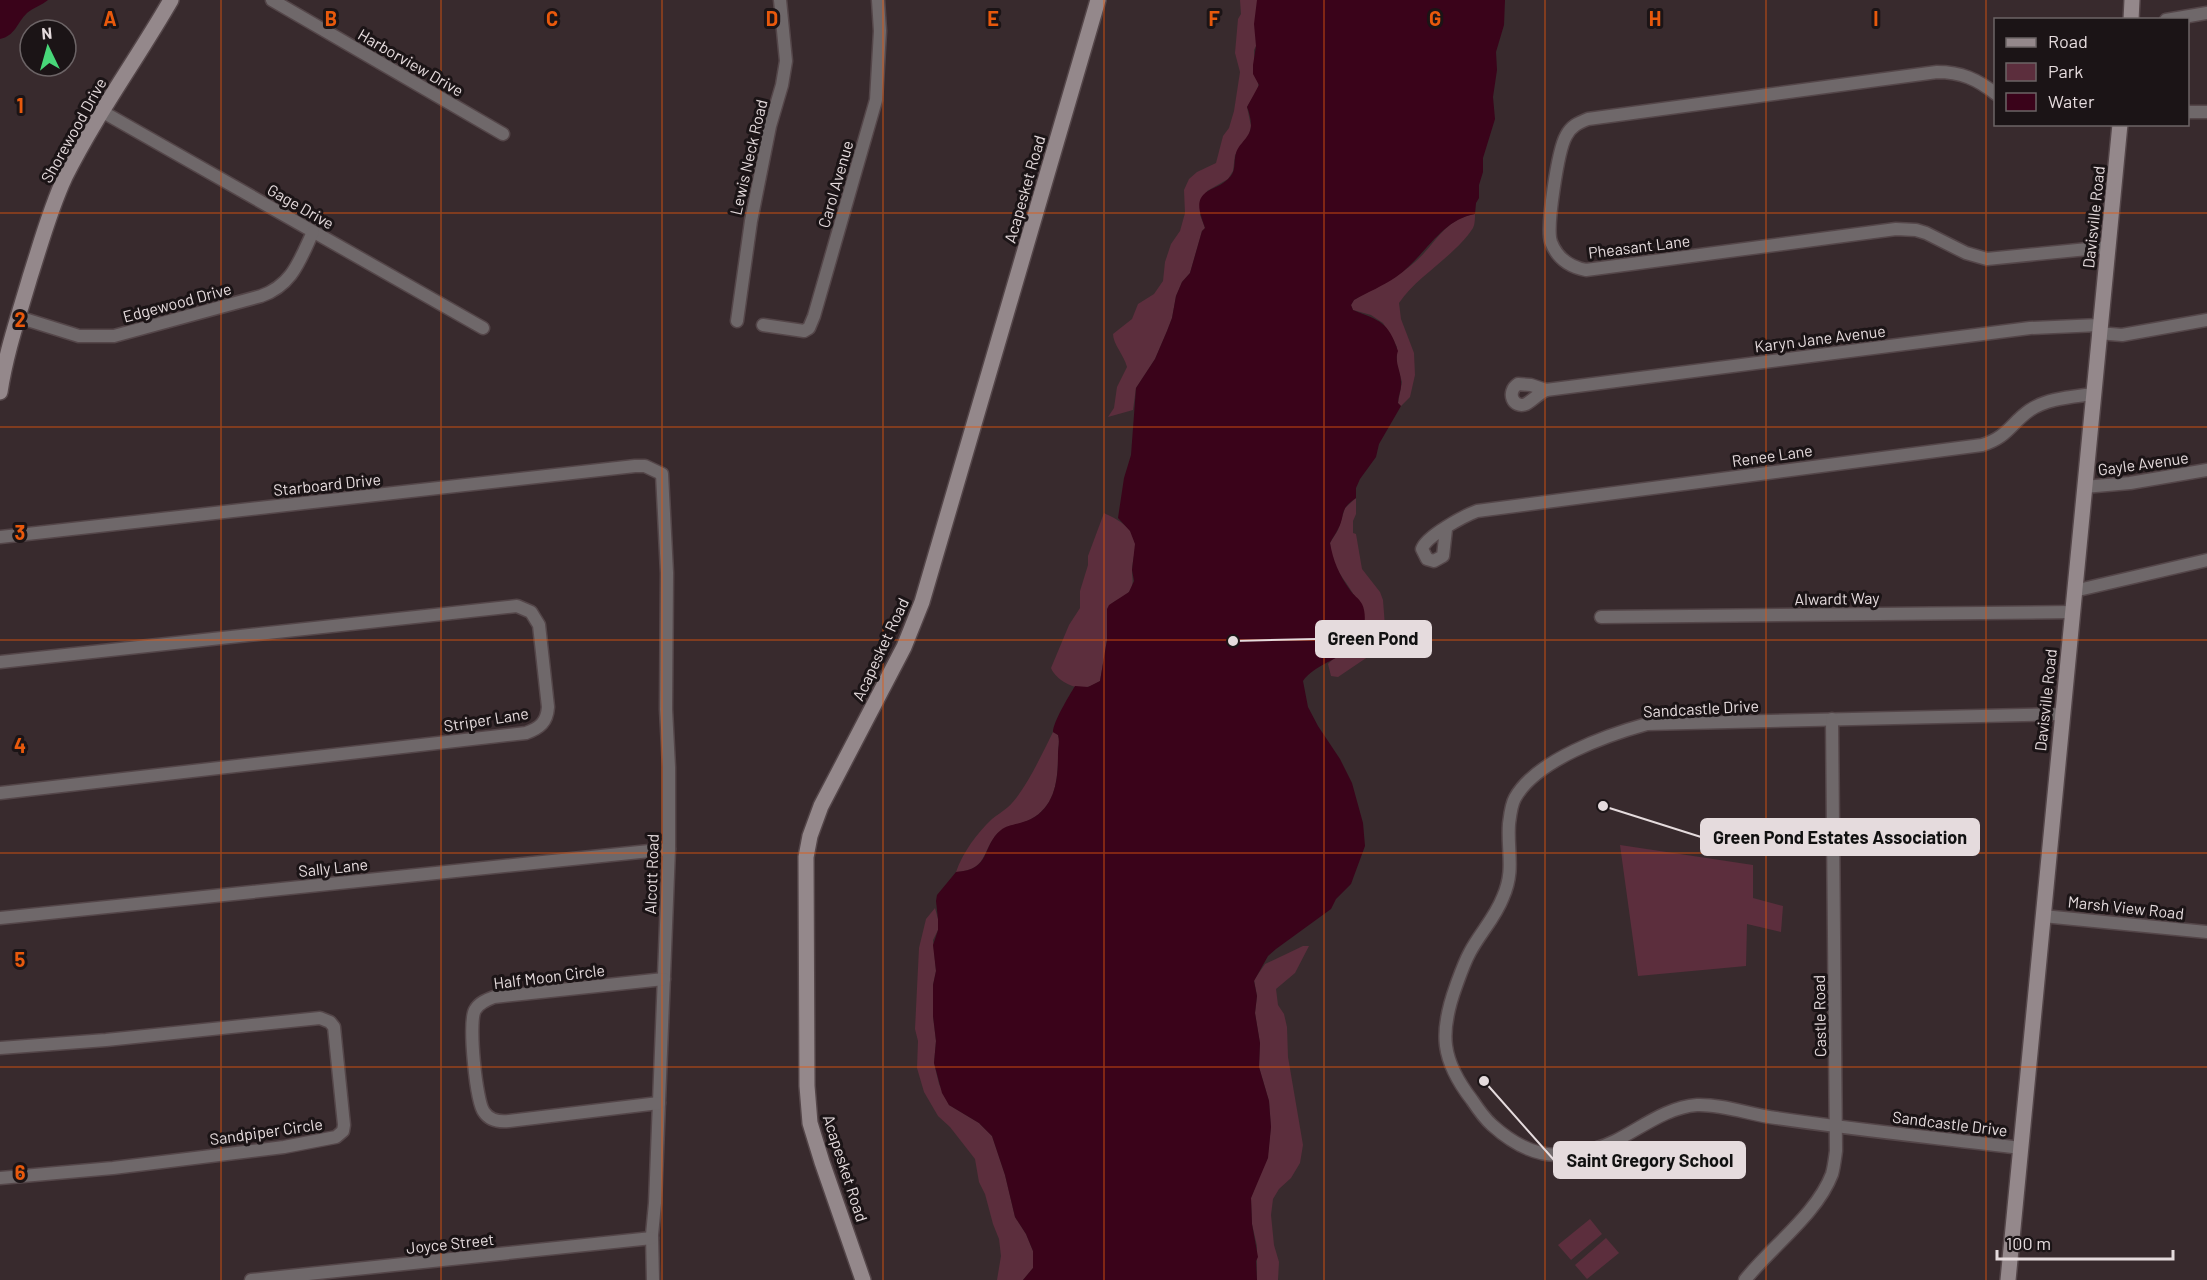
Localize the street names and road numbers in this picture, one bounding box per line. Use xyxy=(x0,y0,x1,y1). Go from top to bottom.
street label: Harborview Drive xyxy=(355,24,467,100)
street label: Shorewood Drive xyxy=(36,74,110,186)
street label: Lewis Neck Road xyxy=(725,97,771,217)
street label: Acapesket Road xyxy=(1000,133,1048,245)
street label: Carol Avenue xyxy=(813,138,857,230)
street label: Davisville Road xyxy=(2078,165,2108,269)
street label: Gage Drive xyxy=(264,179,338,233)
street label: Pheasant Lane xyxy=(1587,230,1691,262)
street label: Edgewood Drive xyxy=(121,278,233,326)
street label: Karyn Jane Avenue xyxy=(1753,321,1887,355)
street label: Renee Lane xyxy=(1730,440,1814,470)
street label: Gayle Avenue xyxy=(2096,447,2190,479)
street label: Starboard Drive xyxy=(272,469,382,499)
street label: Alwardt Way xyxy=(1794,588,1880,608)
street label: Acapesket Road xyxy=(848,595,912,703)
street label: Davisville Road xyxy=(2030,648,2060,752)
street label: Sandcastle Drive xyxy=(1643,695,1759,721)
street label: Striper Lane xyxy=(442,703,530,735)
street label: Alcott Road xyxy=(640,833,662,915)
street label: Sally Lane xyxy=(297,854,369,880)
street label: Marsh View Road xyxy=(2067,891,2185,923)
street label: Half Moon Circle xyxy=(492,960,606,992)
street label: Castle Road xyxy=(1809,975,1829,1057)
street label: Sandcastle Drive xyxy=(1891,1107,2009,1139)
street label: Acapesket Road xyxy=(820,1112,872,1224)
street label: Sandpiper Circle xyxy=(208,1114,324,1148)
street label: Joyce Street xyxy=(405,1229,495,1257)

